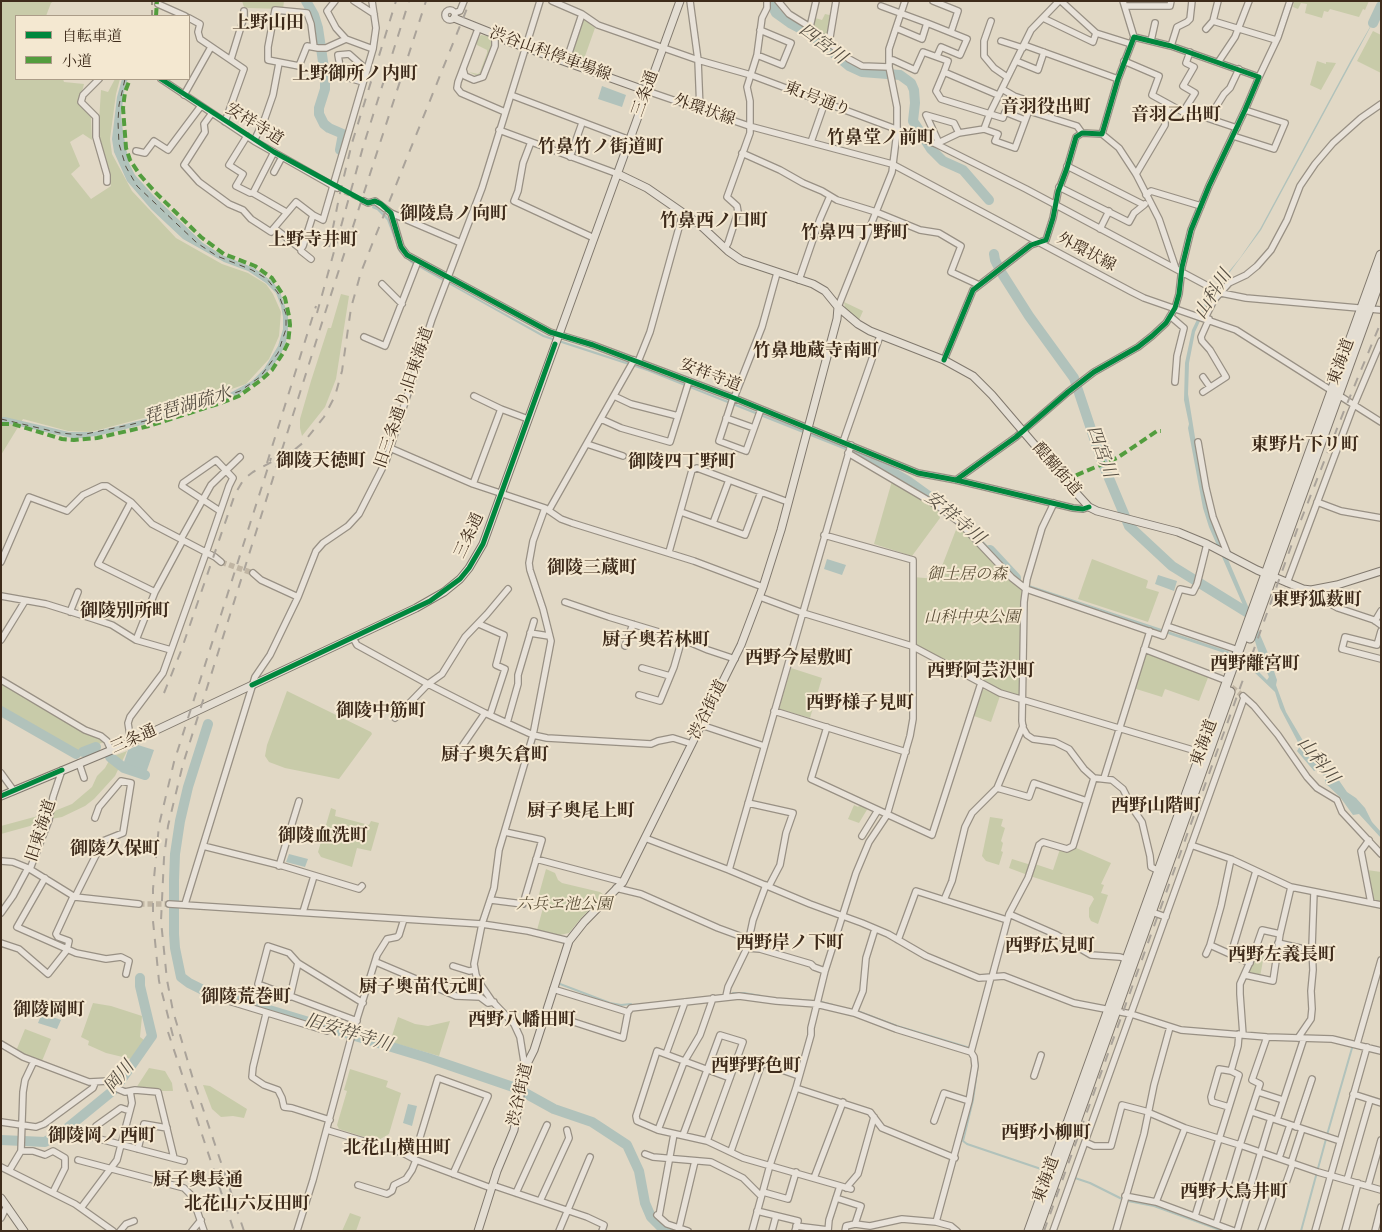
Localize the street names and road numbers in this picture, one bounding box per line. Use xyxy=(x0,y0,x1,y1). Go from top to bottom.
street label: 渋谷山科停車場線 xyxy=(487,24,613,86)
street label: 三条通 xyxy=(629,68,663,120)
street label: 東1号通り xyxy=(781,79,853,121)
street label: 外環状線 xyxy=(671,92,737,130)
street label: 安祥寺道 xyxy=(222,100,286,150)
street label: 外環状線 xyxy=(1053,230,1119,276)
street label: 旧三条通り;旧東海道 xyxy=(372,325,438,471)
street label: 東海道 xyxy=(1325,336,1359,388)
street label: 安祥寺道 xyxy=(677,356,743,396)
street label: 醍醐街道 xyxy=(1028,440,1084,500)
street label: 三条通 xyxy=(451,510,489,562)
street label: 渋谷街道 xyxy=(686,677,732,743)
street label: 東海道 xyxy=(1188,717,1222,769)
street label: 三条通 xyxy=(108,721,160,759)
street label: 旧東海道 xyxy=(23,798,61,864)
street label: 渋谷街道 xyxy=(504,1062,538,1128)
street label: 東海道 xyxy=(1030,1154,1064,1206)

